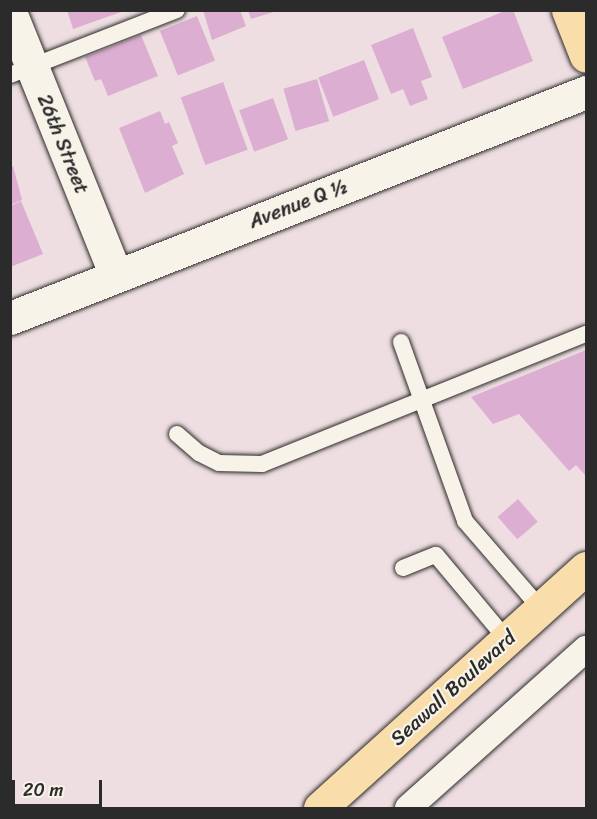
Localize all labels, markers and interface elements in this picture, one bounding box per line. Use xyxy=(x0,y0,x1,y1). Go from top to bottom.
street label: 26th Street xyxy=(32,91,94,197)
street label: Avenue Q ½ xyxy=(246,174,350,234)
street label: Seawall Boulevard xyxy=(385,625,521,751)
scale bar xyxy=(15,768,105,806)
text: 20 m xyxy=(23,774,63,806)

